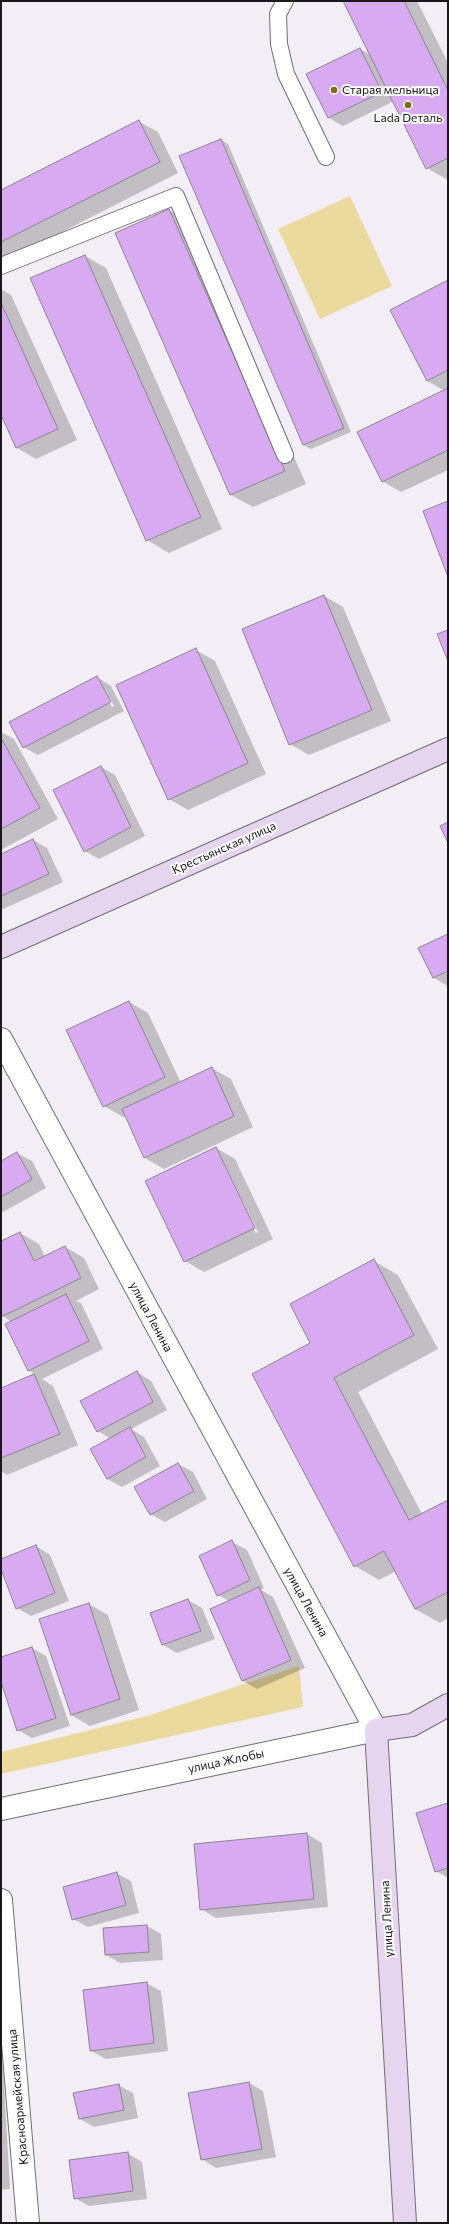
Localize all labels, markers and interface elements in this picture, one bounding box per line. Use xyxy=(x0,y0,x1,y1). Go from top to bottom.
place label: Старая мельница xyxy=(342,83,439,97)
marker: Старая мельница xyxy=(329,85,339,95)
marker: Lada Dеталь xyxy=(403,100,413,110)
place label: Lada Dеталь xyxy=(374,111,442,125)
street label: Крестьянская улица xyxy=(170,819,278,877)
street label: улица Ленина xyxy=(127,1280,175,1354)
street label: улица Ленина xyxy=(281,1565,331,1639)
street label: улица Жлобы xyxy=(187,1746,265,1776)
street label: улица Ленина xyxy=(378,1880,396,1958)
street label: Красноармейская улица xyxy=(5,2029,31,2165)

